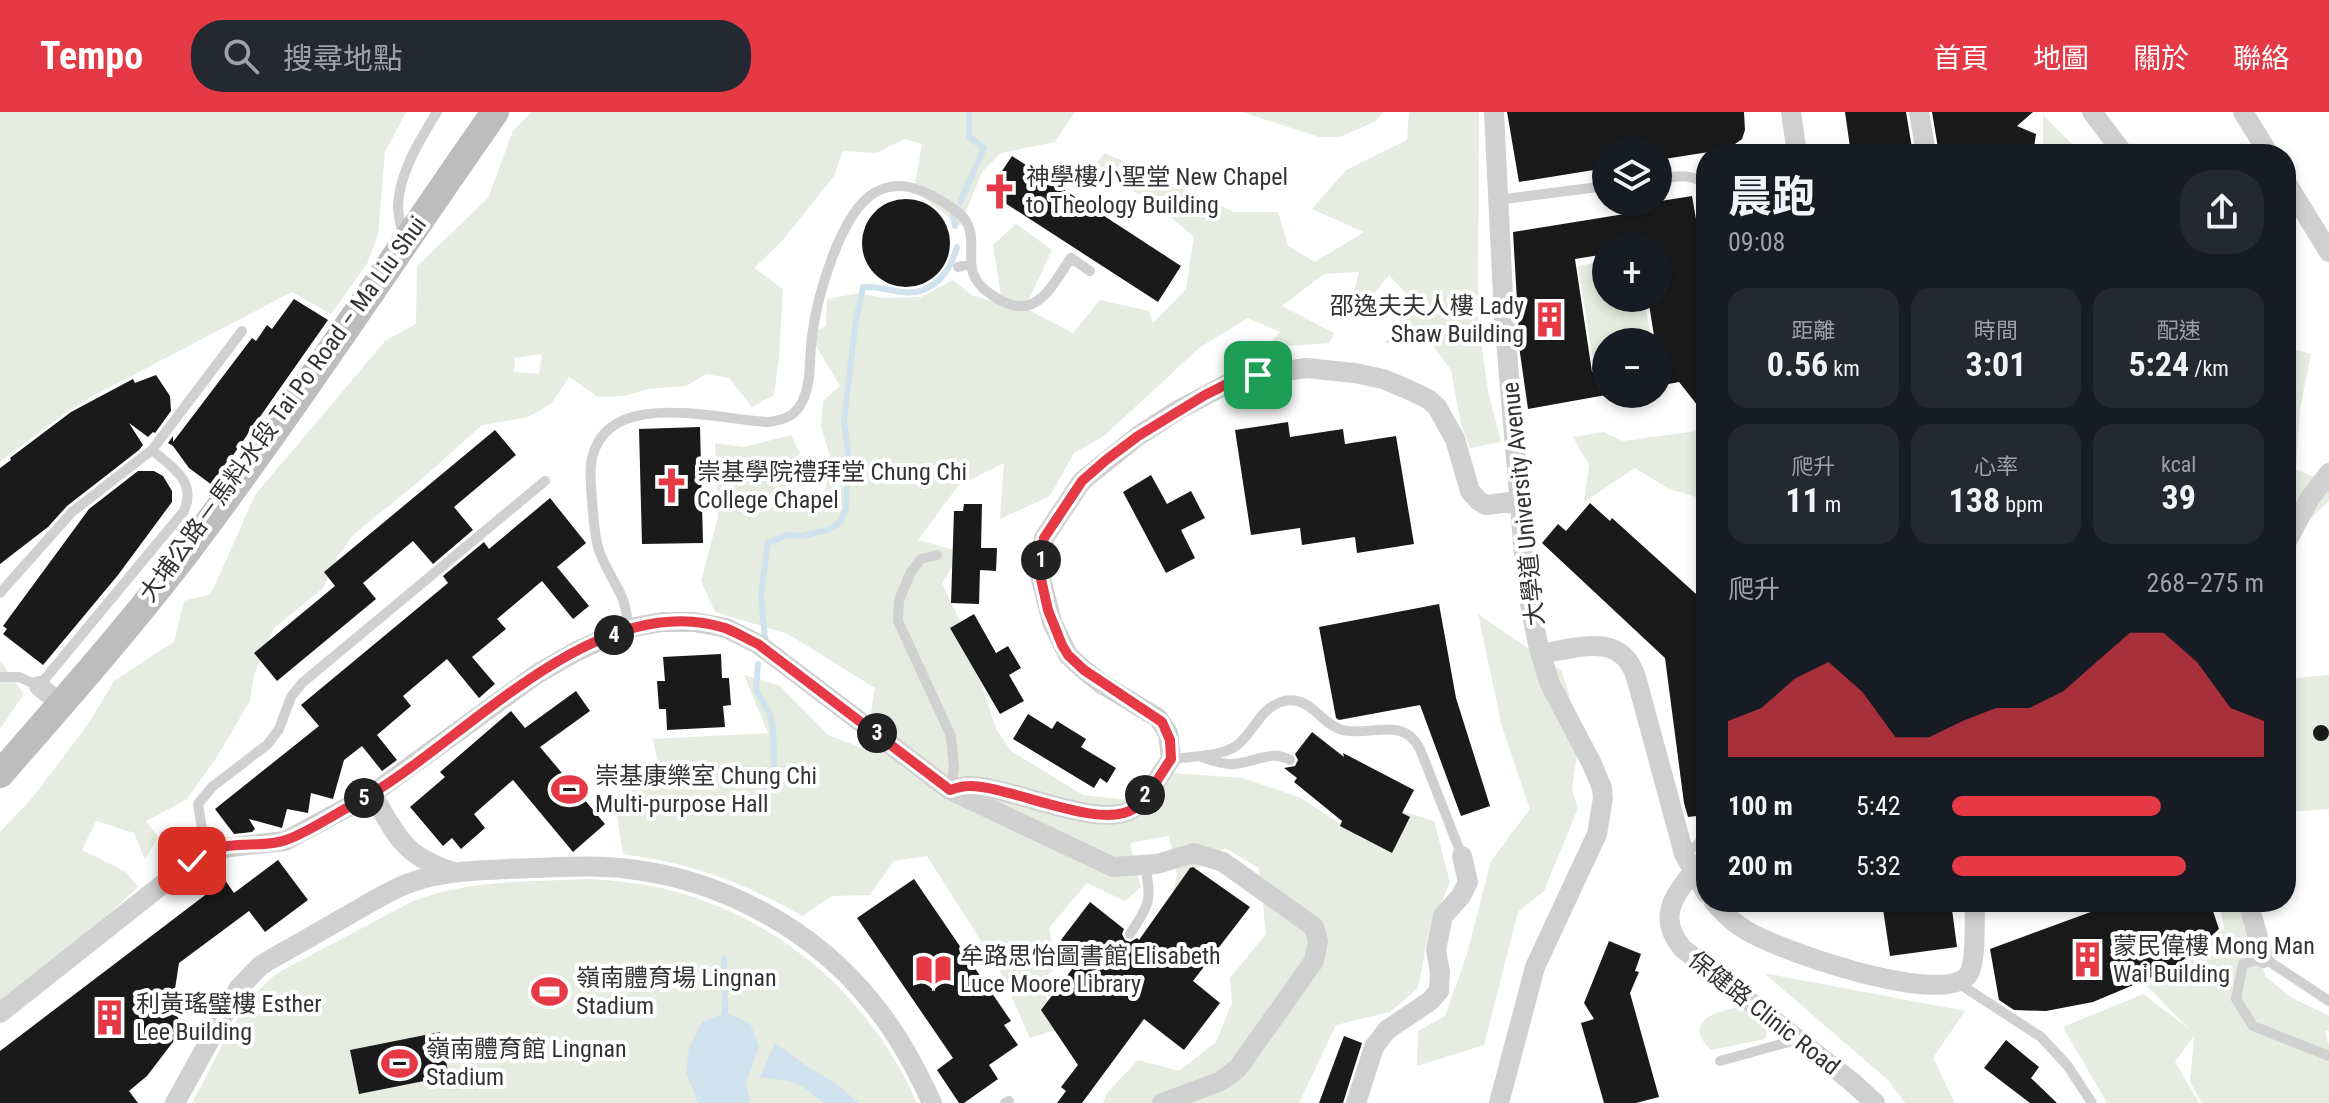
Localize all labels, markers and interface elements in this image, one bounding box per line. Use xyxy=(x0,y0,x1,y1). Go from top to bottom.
search box xyxy=(191,20,751,92)
text: Tempo xyxy=(40,34,143,78)
icon: search xyxy=(219,34,263,78)
text: 搜尋地點 xyxy=(283,41,403,76)
text: 首頁 xyxy=(1933,42,1989,75)
text: 地圖 xyxy=(2033,42,2089,75)
text: 關於 xyxy=(2133,42,2189,75)
text: 聯絡 xyxy=(2233,42,2289,75)
map controls xyxy=(1592,136,1672,408)
button: layers xyxy=(1592,136,1672,216)
place label: 神學樓小聖堂 New Chapel to Theology Building xyxy=(1026,163,1288,219)
button: share xyxy=(2180,170,2264,254)
text: 晨跑 xyxy=(1728,171,1816,223)
church icon: 神學樓小聖堂 New Chapel to Theology Building xyxy=(981,172,1019,210)
street label: 大埔公路－馬料水段 Tai Po Road – Ma Liu Shui xyxy=(134,211,432,607)
text: 09:08 xyxy=(1728,227,1785,257)
button: + xyxy=(1592,232,1672,312)
place label: 邵逸夫夫人樓 Lady Shaw Building xyxy=(1330,292,1524,348)
building icon: 邵逸夫夫人樓 Lady Shaw Building xyxy=(1531,301,1569,339)
text: 距離 xyxy=(1791,318,1835,343)
text: 時間 xyxy=(1974,318,2018,343)
text: 配速 xyxy=(2157,318,2201,343)
button: − xyxy=(1592,328,1672,408)
pin xyxy=(1224,341,1292,409)
text: 0.56 xyxy=(1767,344,1828,384)
text: 3:01 xyxy=(1966,344,2026,384)
text: 5:24 xyxy=(2128,344,2189,384)
icon: arrive xyxy=(1236,353,1280,397)
text: km xyxy=(1828,356,1860,381)
text: /km xyxy=(2189,356,2229,381)
street label: 大學道 University Avenue xyxy=(1496,381,1550,627)
text: kcal xyxy=(2161,452,2196,477)
text: 爬升 xyxy=(1791,454,1835,479)
text: 心率 xyxy=(1974,454,2018,479)
place label: 崇基學院禮拜堂 Chung Chi College Chapel xyxy=(697,458,967,514)
church icon: 崇基學院禮拜堂 Chung Chi College Chapel xyxy=(652,467,690,505)
text: 39 xyxy=(2161,477,2196,517)
text: 11 xyxy=(1785,480,1820,520)
text: 138 xyxy=(1949,480,2000,520)
text: m xyxy=(1820,492,1841,517)
text: bpm xyxy=(2000,492,2043,517)
pin: 1 xyxy=(1021,540,1061,580)
text: 1 xyxy=(1035,547,1047,572)
text: 268–275 m xyxy=(2147,568,2264,598)
text: 爬升 xyxy=(1728,574,1780,604)
pin: 4 xyxy=(594,615,634,655)
text: 4 xyxy=(608,622,620,647)
pin: 3 xyxy=(857,713,897,753)
text: 3 xyxy=(871,720,883,745)
place label: 崇基康樂室 Chung Chi Multi-purpose Hall xyxy=(595,762,817,818)
sports icon: 崇基康樂室 Chung Chi Multi-purpose Hall xyxy=(550,771,588,809)
pin: 2 xyxy=(1125,775,1165,815)
pin: 5 xyxy=(344,778,384,818)
text: 2 xyxy=(1139,782,1151,807)
text: 5 xyxy=(358,785,370,810)
text: 100 m xyxy=(1728,791,1793,821)
text: 5:42 xyxy=(1856,791,1901,821)
pin xyxy=(158,827,226,895)
icon: check xyxy=(170,839,214,883)
text: 200 m xyxy=(1728,851,1793,881)
text: 5:32 xyxy=(1856,851,1901,881)
place label: 蒙民偉樓 Mong Man Wai Building xyxy=(2113,932,2315,988)
building icon: 蒙民偉樓 Mong Man Wai Building xyxy=(2068,941,2106,979)
place label: 牟路思怡圖書館 Elisabeth Luce Moore Library xyxy=(960,942,1221,998)
street label: 保健路 Clinic Road xyxy=(1683,945,1845,1081)
library icon: 牟路思怡圖書館 Elisabeth Luce Moore Library xyxy=(915,951,953,989)
place label: 嶺南體育場 Lingnan Stadium xyxy=(576,964,777,1020)
sports icon: 嶺南體育場 Lingnan Stadium xyxy=(531,973,569,1011)
place label: 利黃瑤璧樓 Esther Lee Building xyxy=(136,990,322,1046)
building icon: 利黃瑤璧樓 Esther Lee Building xyxy=(91,999,129,1037)
place label: 嶺南體育館 Lingnan Stadium xyxy=(426,1035,627,1091)
sports icon: 嶺南體育館 Lingnan Stadium xyxy=(381,1044,419,1082)

